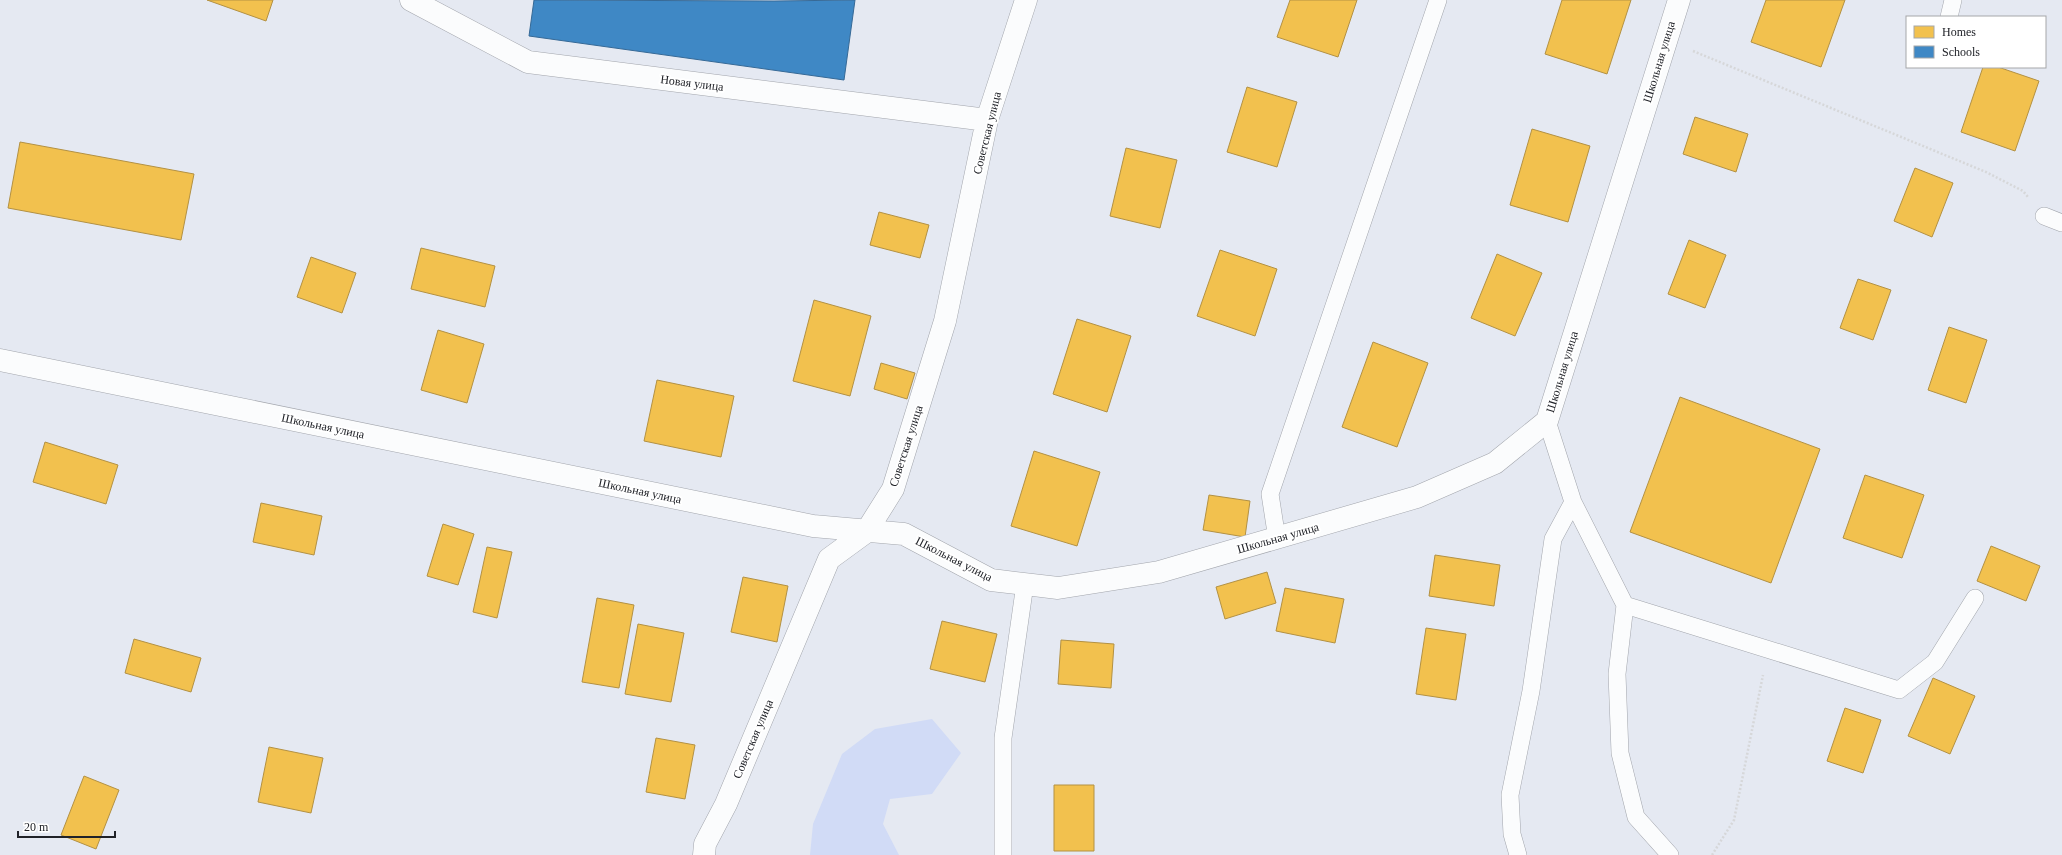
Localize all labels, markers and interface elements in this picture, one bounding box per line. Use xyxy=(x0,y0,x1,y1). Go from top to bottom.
legend xyxy=(1906,16,2046,68)
street label: Школьная улица xyxy=(1640,19,1678,104)
text: Homes xyxy=(1942,25,1976,39)
text: Schools xyxy=(1942,45,1980,59)
street label: Новая улица xyxy=(660,72,725,94)
street label: Советская улица xyxy=(970,90,1004,176)
street label: Школьная улица xyxy=(1543,329,1581,414)
street label: Советская улица xyxy=(886,403,926,488)
street label: Школьная улица xyxy=(280,410,366,442)
street label: Школьная улица xyxy=(597,475,683,507)
street label: Школьная улица xyxy=(1235,519,1321,556)
street label: Школьная улица xyxy=(913,534,995,585)
street label: Советская улица xyxy=(730,697,776,781)
scale bar xyxy=(18,813,115,839)
text: 20 m xyxy=(24,820,49,834)

